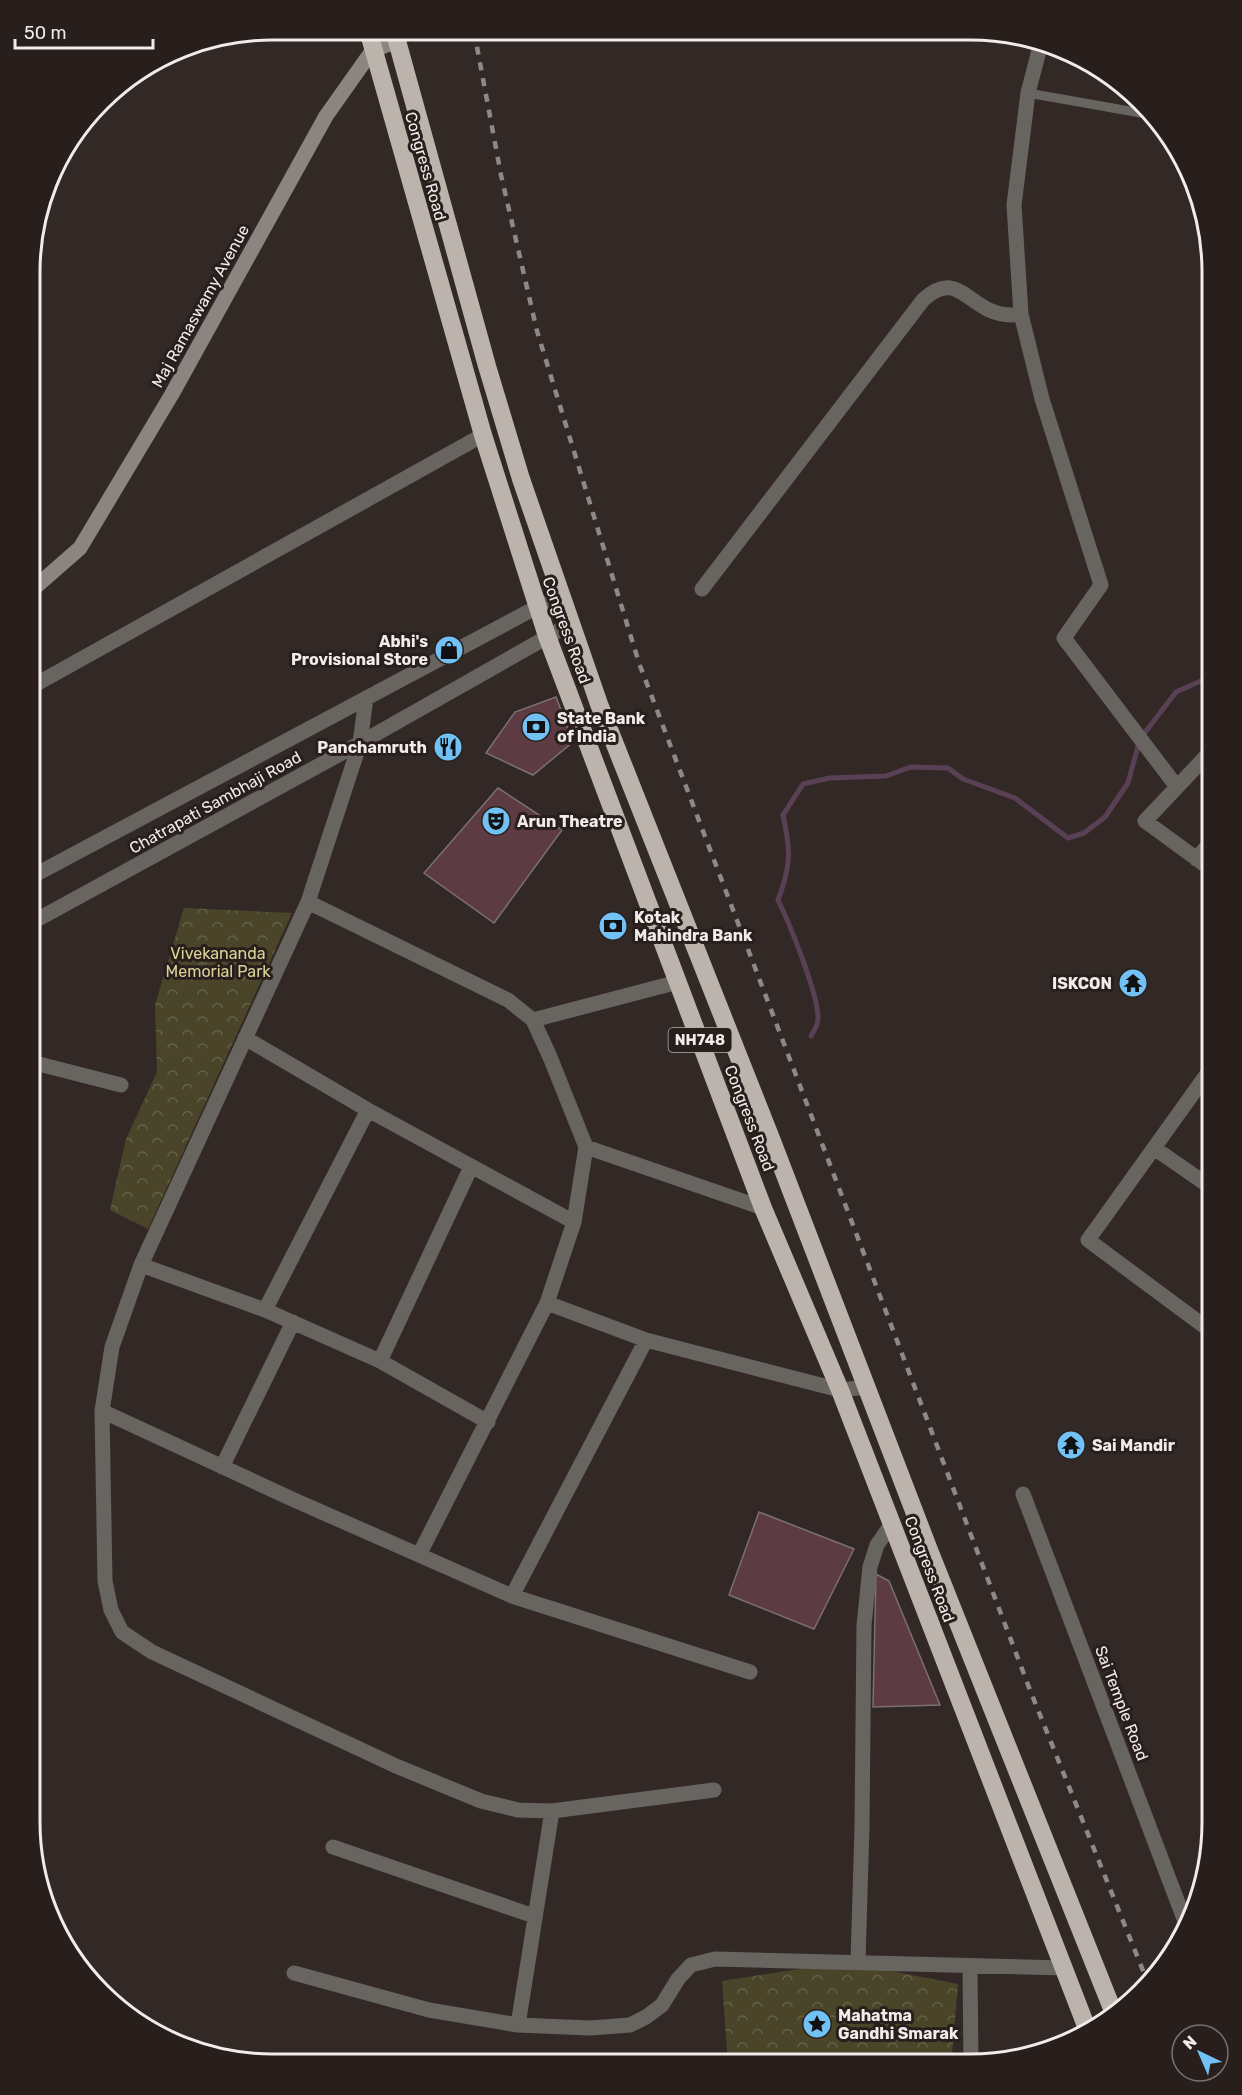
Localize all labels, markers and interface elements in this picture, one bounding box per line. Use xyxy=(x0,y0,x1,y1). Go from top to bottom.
scale bar xyxy=(15,12,153,50)
text: 50 m xyxy=(24,22,67,44)
street label: Congress Road xyxy=(401,110,450,223)
street label: Maj Ramaswamy Avenue xyxy=(148,221,253,391)
street label: Congress Road xyxy=(538,574,595,686)
place label: Abhi's Provisional Store xyxy=(291,632,428,669)
shop icon: Abhi's Provisional Store xyxy=(433,634,465,666)
place label: State Bank of India xyxy=(557,709,646,746)
bank icon: State Bank of India xyxy=(520,711,552,743)
restaurant icon: Panchamruth xyxy=(432,731,464,763)
place label: Panchamruth xyxy=(317,738,427,757)
street label: Chatrapati Sambhaji Road xyxy=(126,747,305,858)
theatre icon: Arun Theatre xyxy=(480,805,512,837)
place label: Arun Theatre xyxy=(517,812,623,831)
place label: Kotak Mahindra Bank xyxy=(634,908,753,945)
bank icon: Kotak Mahindra Bank xyxy=(597,910,629,942)
park label: Vivekananda Memorial Park xyxy=(166,944,271,981)
temple icon: ISKCON xyxy=(1117,967,1149,999)
place label: ISKCON xyxy=(1052,974,1112,993)
road number: NH748 xyxy=(668,1028,732,1052)
street label: Congress Road xyxy=(721,1062,778,1174)
temple icon: Sai Mandir xyxy=(1055,1429,1087,1461)
place label: Sai Mandir xyxy=(1092,1436,1176,1455)
street label: Congress Road xyxy=(901,1513,958,1625)
street label: Sai Temple Road xyxy=(1091,1643,1152,1763)
place label: Mahatma Gandhi Smarak xyxy=(838,2006,959,2043)
place icon: Mahatma Gandhi Smarak xyxy=(801,2008,833,2040)
north arrow xyxy=(1170,2023,1230,2083)
text: N xyxy=(1179,2032,1201,2053)

